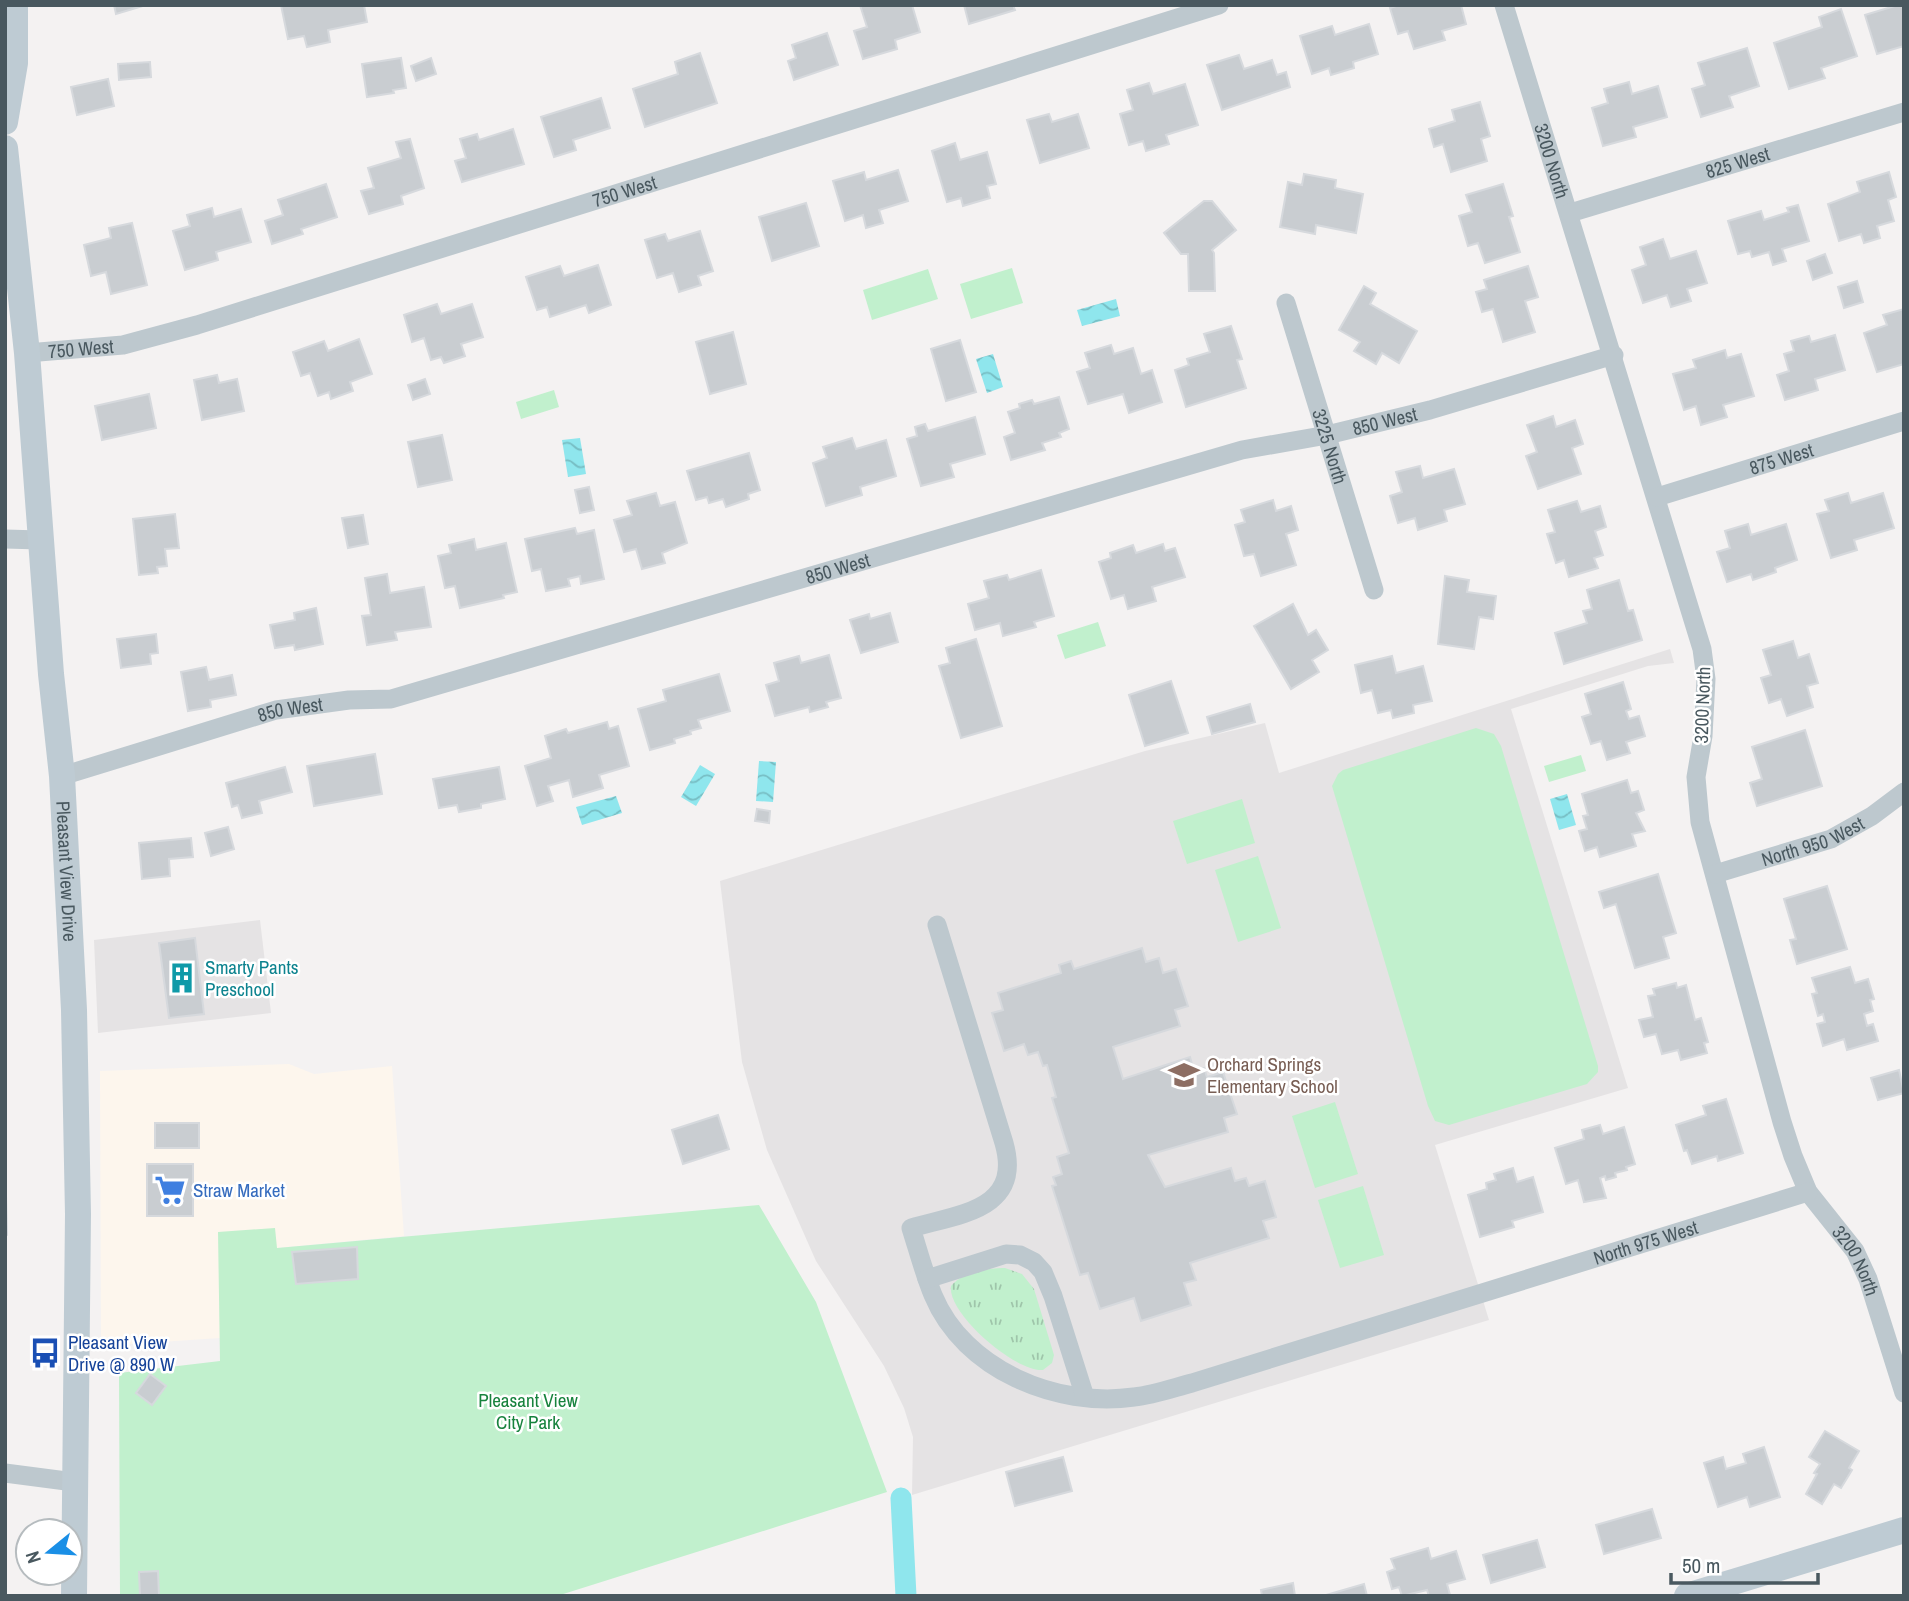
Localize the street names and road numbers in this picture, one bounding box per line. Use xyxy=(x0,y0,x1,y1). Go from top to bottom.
street label: 3200 North xyxy=(1528,120,1576,201)
street label: 825 West xyxy=(1702,140,1773,184)
street label: 750 West xyxy=(589,169,660,213)
street label: 750 West xyxy=(47,333,115,364)
street label: 850 West xyxy=(1350,400,1420,441)
street label: 3225 North xyxy=(1306,406,1354,487)
street label: 875 West xyxy=(1746,437,1817,481)
street label: 850 West xyxy=(802,546,873,590)
street label: 3200 North xyxy=(1688,666,1716,744)
street label: 850 West xyxy=(254,691,325,728)
street label: Pleasant View Drive xyxy=(50,800,83,942)
street label: North 950 West xyxy=(1758,810,1869,872)
street label: North 975 West xyxy=(1590,1214,1702,1271)
street label: 3200 North xyxy=(1826,1220,1885,1299)

